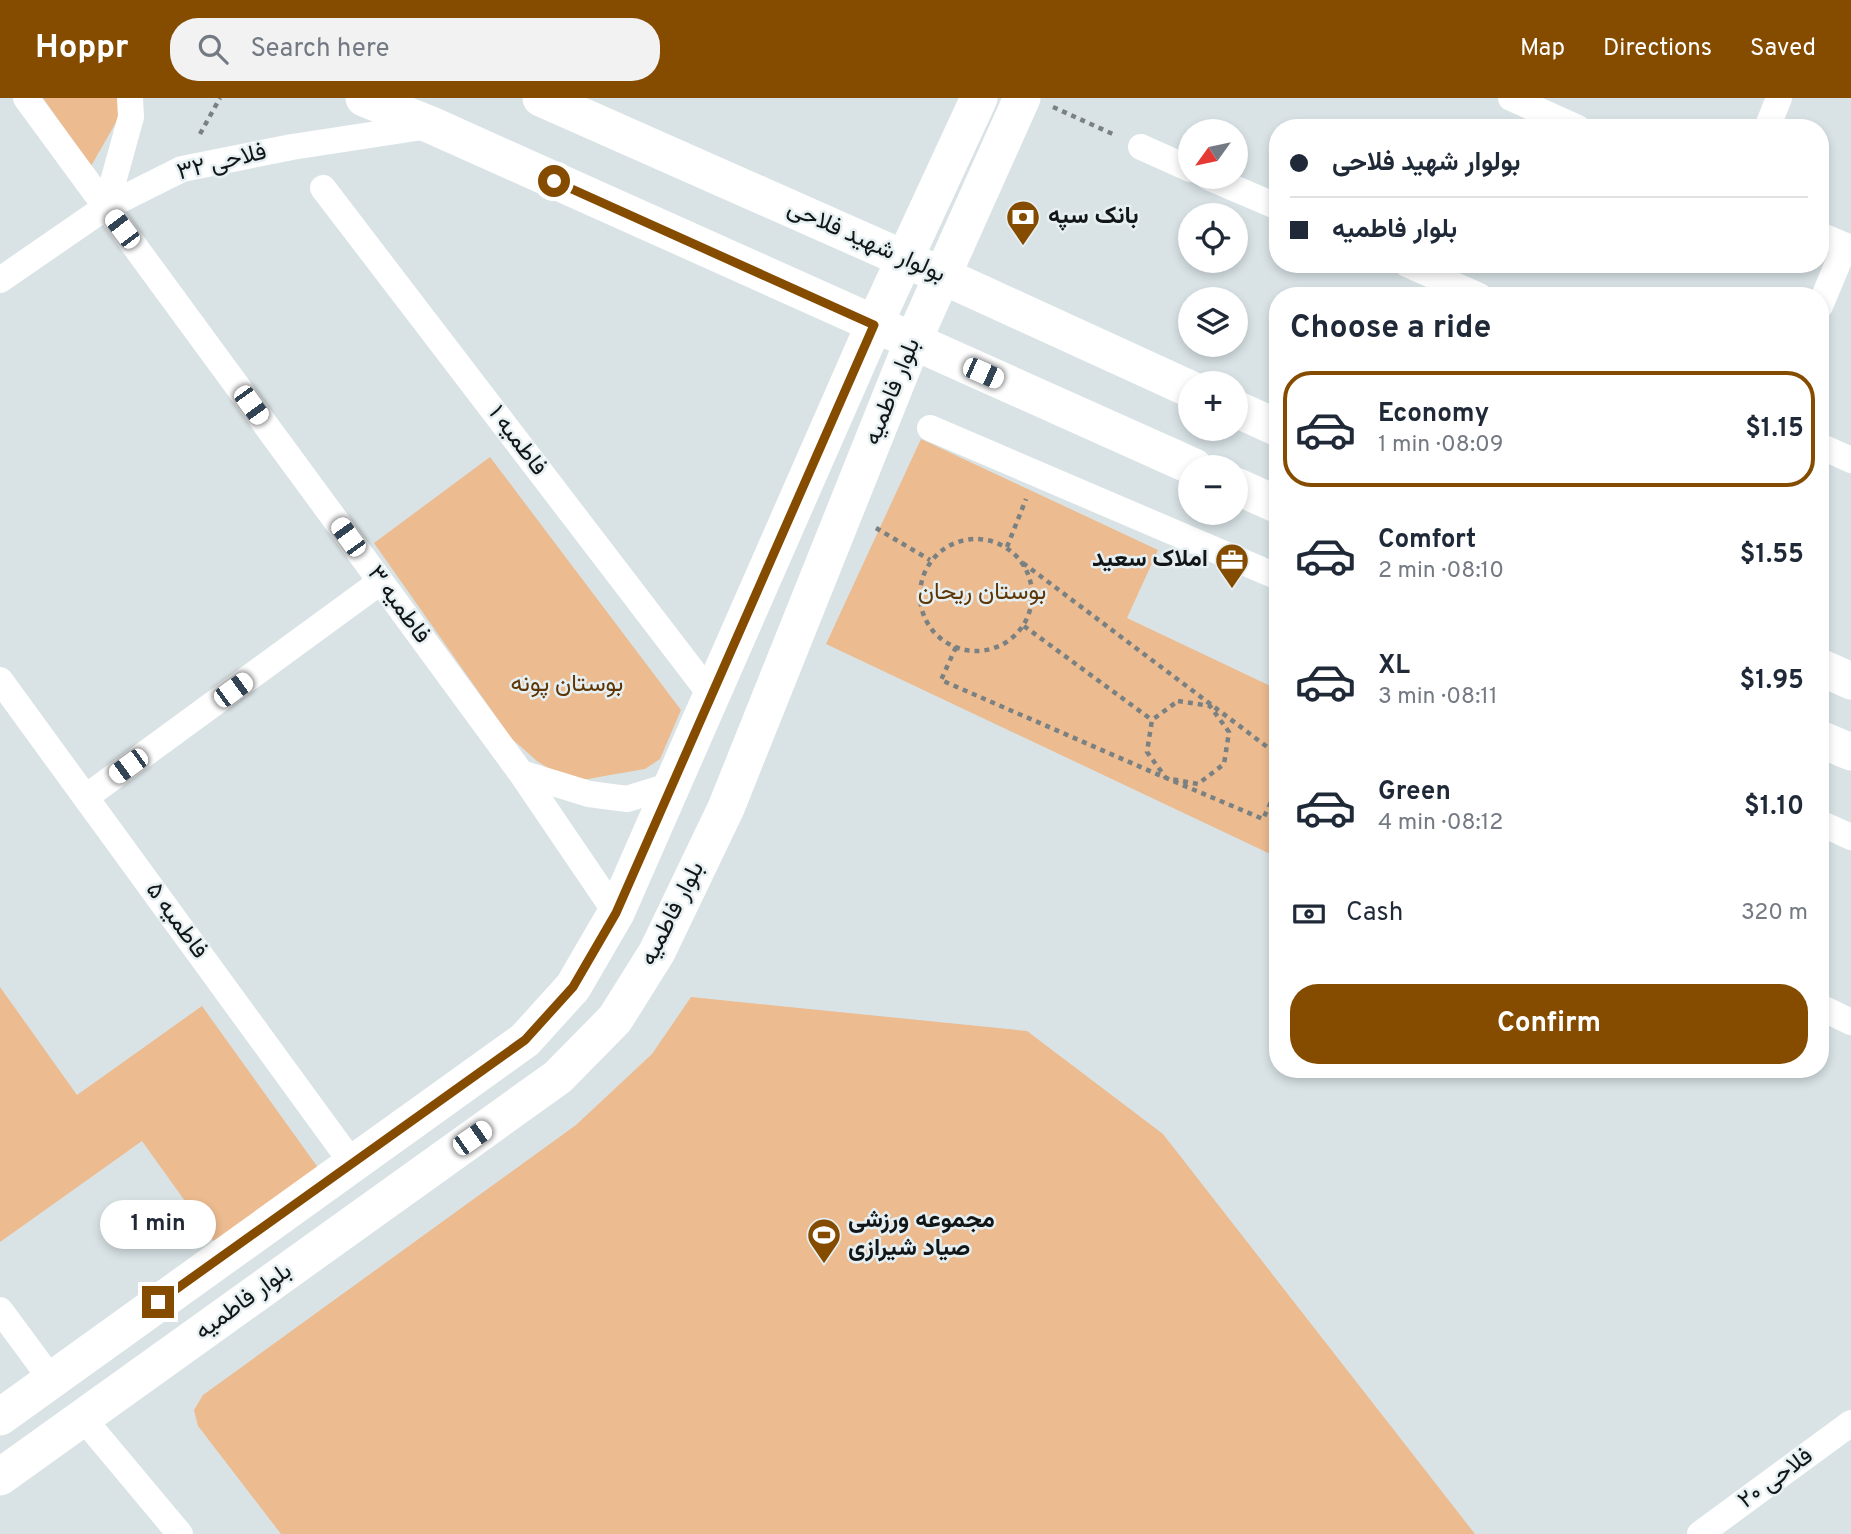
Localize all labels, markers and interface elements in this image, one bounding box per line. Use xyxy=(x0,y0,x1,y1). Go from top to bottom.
search box xyxy=(170,18,660,81)
text: Hoppr xyxy=(35,28,128,70)
icon: search xyxy=(194,30,232,68)
text: Search here xyxy=(250,33,389,66)
text: Map xyxy=(1520,34,1565,64)
text: Directions xyxy=(1603,34,1712,64)
text: Saved xyxy=(1750,34,1816,64)
north arrow xyxy=(1178,119,1248,189)
map controls xyxy=(1178,119,1248,525)
street label: فلاحی ۳۲ xyxy=(174,137,270,189)
text: بولوار شهید فلاحی xyxy=(1332,147,1521,180)
route start xyxy=(538,165,570,197)
street label: بولوار شهید فلاحی xyxy=(782,194,950,290)
bank icon: بانک سپه xyxy=(1004,198,1042,247)
place label: بانک سپه xyxy=(1048,202,1138,232)
button: locate xyxy=(1178,203,1248,273)
car xyxy=(101,206,144,252)
text: بلوار فاطمیه xyxy=(1332,214,1457,247)
button: layers xyxy=(1178,287,1248,357)
text: Choose a ride xyxy=(1290,309,1491,349)
street label: بلوار فاطمیه xyxy=(858,334,928,450)
car xyxy=(960,355,1007,391)
button: + xyxy=(1178,371,1248,441)
car xyxy=(231,382,272,428)
icon: car xyxy=(1294,398,1357,461)
text: Economy xyxy=(1378,398,1489,431)
street label: فاطمیه ۱ xyxy=(481,400,553,482)
text: $1.15 xyxy=(1745,413,1804,446)
text: 1 min · 08:09 xyxy=(1378,431,1504,460)
button: − xyxy=(1178,455,1248,525)
car xyxy=(328,514,369,560)
icon: car xyxy=(1294,524,1357,587)
text: Comfort xyxy=(1378,524,1476,557)
text: $1.55 xyxy=(1740,539,1804,572)
office icon: املاک سعید xyxy=(1213,541,1251,590)
place label: املاک سعید xyxy=(1092,545,1208,575)
text: 2 min · 08:10 xyxy=(1378,557,1504,586)
street label: فاطمیه ۳ xyxy=(360,560,436,650)
park label: بوستان ریحان xyxy=(918,578,1046,608)
icon: car xyxy=(1294,650,1357,713)
text: XL xyxy=(1378,650,1410,683)
text: $1.95 xyxy=(1740,665,1804,698)
car xyxy=(210,669,257,711)
park label: بوستان پونه xyxy=(511,670,623,700)
text: 3 min · 08:11 xyxy=(1378,683,1497,712)
car xyxy=(105,745,152,787)
icon: car xyxy=(1294,776,1357,839)
text: Green xyxy=(1378,776,1451,809)
text: $1.10 xyxy=(1744,791,1804,824)
text: 4 min · 08:12 xyxy=(1378,809,1503,838)
street label: بلوار فاطمیه xyxy=(634,857,712,971)
street label: فاطمیه ۵ xyxy=(138,877,214,965)
icon: cash xyxy=(1290,895,1328,933)
text: Cash xyxy=(1346,897,1403,930)
text: 320 m xyxy=(1741,899,1808,928)
button: Confirm xyxy=(1290,984,1808,1064)
car xyxy=(449,1117,496,1159)
callout: 1 min xyxy=(100,1200,216,1250)
place label: مجموعه ورزشی صیاد شیرازی xyxy=(848,1206,995,1264)
text: 1 min xyxy=(130,1210,186,1239)
sports icon: مجموعه ورزشی صیاد شیرازی xyxy=(805,1216,843,1265)
street label: بلوار فاطمیه xyxy=(190,1257,298,1347)
route end xyxy=(142,1286,174,1318)
street label: فلاحی ۲۰ xyxy=(1733,1442,1819,1516)

